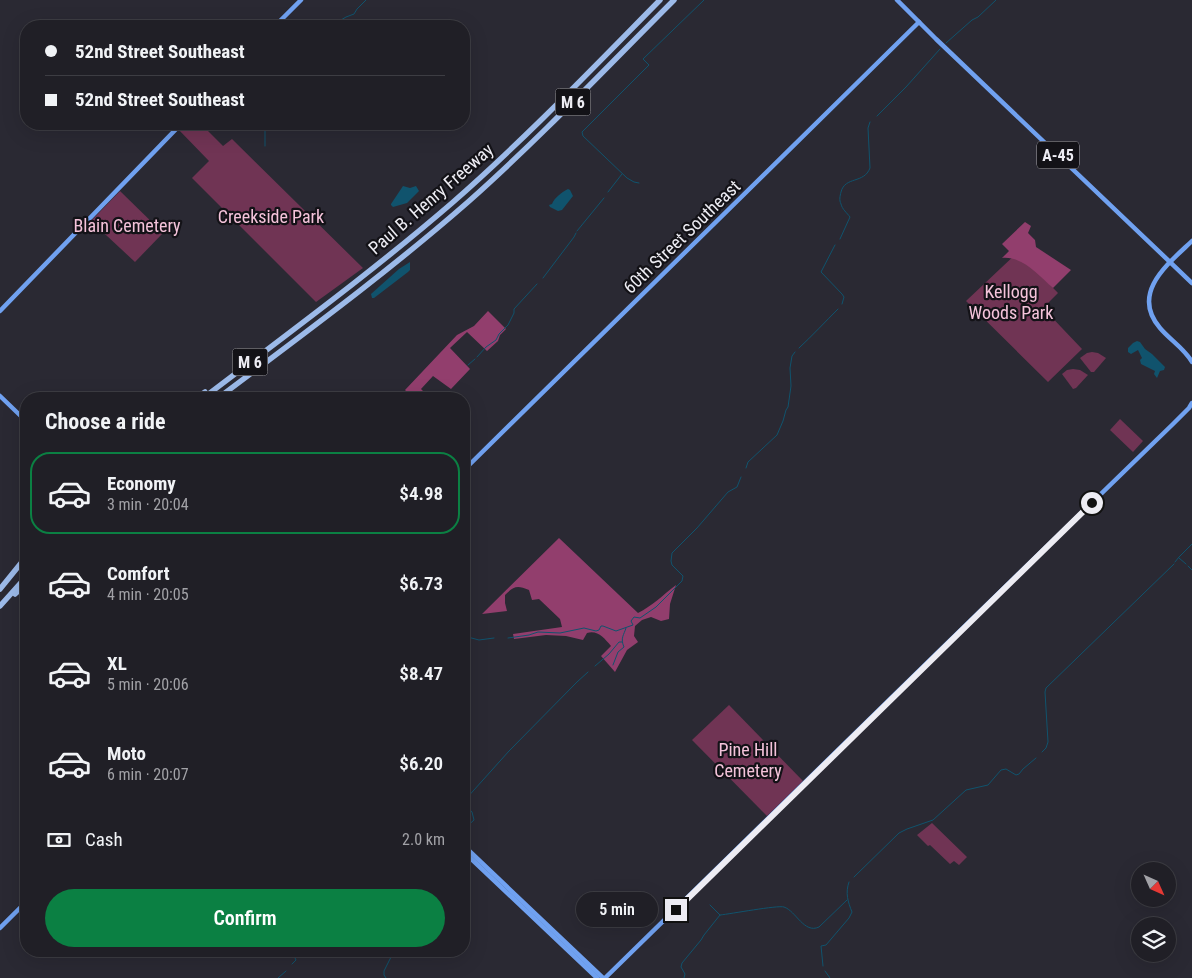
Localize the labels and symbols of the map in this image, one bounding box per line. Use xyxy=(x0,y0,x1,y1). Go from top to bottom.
road number: M 6 xyxy=(556,88,590,115)
street label: Paul B. Henry Freeway xyxy=(364,139,498,258)
road number: A-45 xyxy=(1037,142,1079,168)
street label: 60th Street Southeast xyxy=(619,176,744,298)
park label: Creekside Park xyxy=(218,206,324,227)
park label: Blain Cemetery xyxy=(73,215,181,236)
park label: Kellogg Woods Park xyxy=(969,281,1053,323)
road number: M 6 xyxy=(232,348,268,376)
route start xyxy=(1081,492,1103,514)
park label: Pine Hill Cemetery xyxy=(714,739,782,781)
north arrow xyxy=(1131,862,1176,908)
callout: 5 min xyxy=(576,892,658,928)
route end xyxy=(665,899,687,921)

